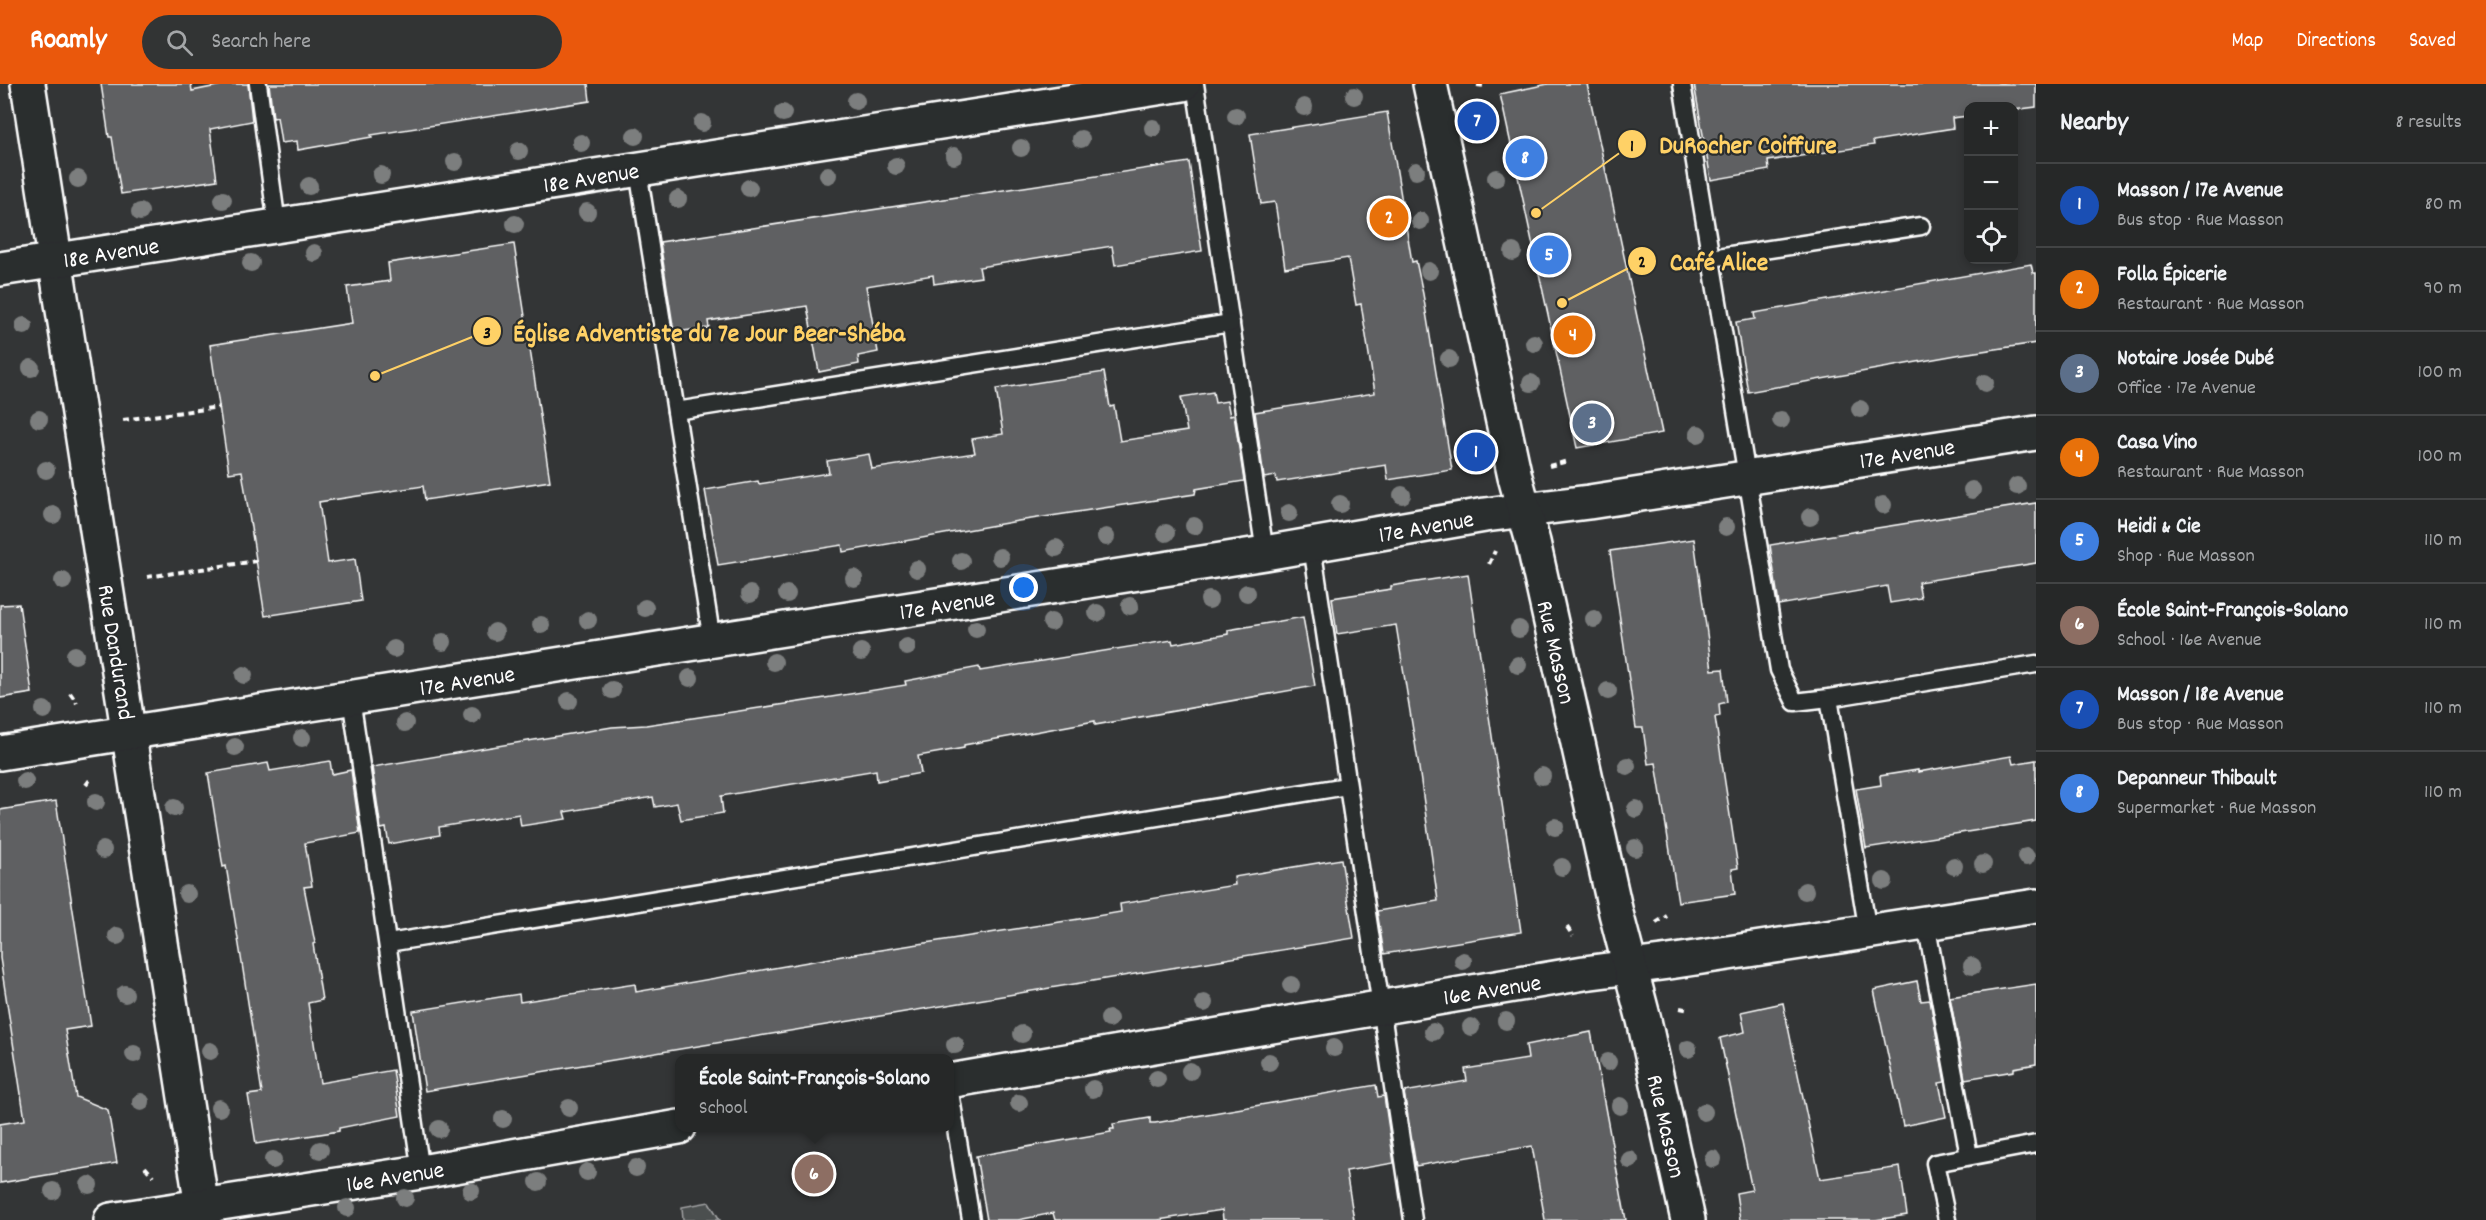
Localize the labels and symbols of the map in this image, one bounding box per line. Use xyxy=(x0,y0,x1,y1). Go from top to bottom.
pin: 7 xyxy=(1458,99,1496,144)
callout: DuRocher Coiffure xyxy=(1617,122,1849,166)
text: DuRocher Coiffure xyxy=(1659,129,1837,166)
text: 1 xyxy=(1630,135,1634,160)
pin: 8 xyxy=(1506,136,1544,181)
street label: 18e Avenue xyxy=(541,156,642,204)
pin: 2 xyxy=(1370,196,1408,240)
street label: 18e Avenue xyxy=(61,231,162,279)
pin: 5 xyxy=(1530,232,1568,278)
callout: Café Alice xyxy=(1627,239,1780,283)
text: Café Alice xyxy=(1670,246,1768,283)
text: 2 xyxy=(1638,251,1646,276)
callout: Église Adventiste du 7e Jour Beer-Shéba xyxy=(472,309,917,353)
pin: 4 xyxy=(1554,312,1592,358)
text: Église Adventiste du 7e Jour Beer-Shéba xyxy=(513,317,906,354)
text: 3 xyxy=(483,322,491,347)
pin: 3 xyxy=(1572,400,1612,446)
pin: 1 xyxy=(1456,430,1496,475)
street label: 17e Avenue xyxy=(1857,432,1958,480)
street label: 17e Avenue xyxy=(1376,504,1477,554)
your location xyxy=(1009,573,1038,602)
street label: Rue Dandurand xyxy=(87,582,142,723)
street label: 17e Avenue xyxy=(897,583,998,631)
street label: Rue Masson xyxy=(1526,598,1582,708)
street label: 17e Avenue xyxy=(417,659,518,707)
street label: 16e Avenue xyxy=(1441,967,1544,1016)
street label: Rue Masson xyxy=(1636,1072,1692,1182)
pin: 6 xyxy=(794,1152,834,1196)
street label: 16e Avenue xyxy=(344,1154,447,1203)

